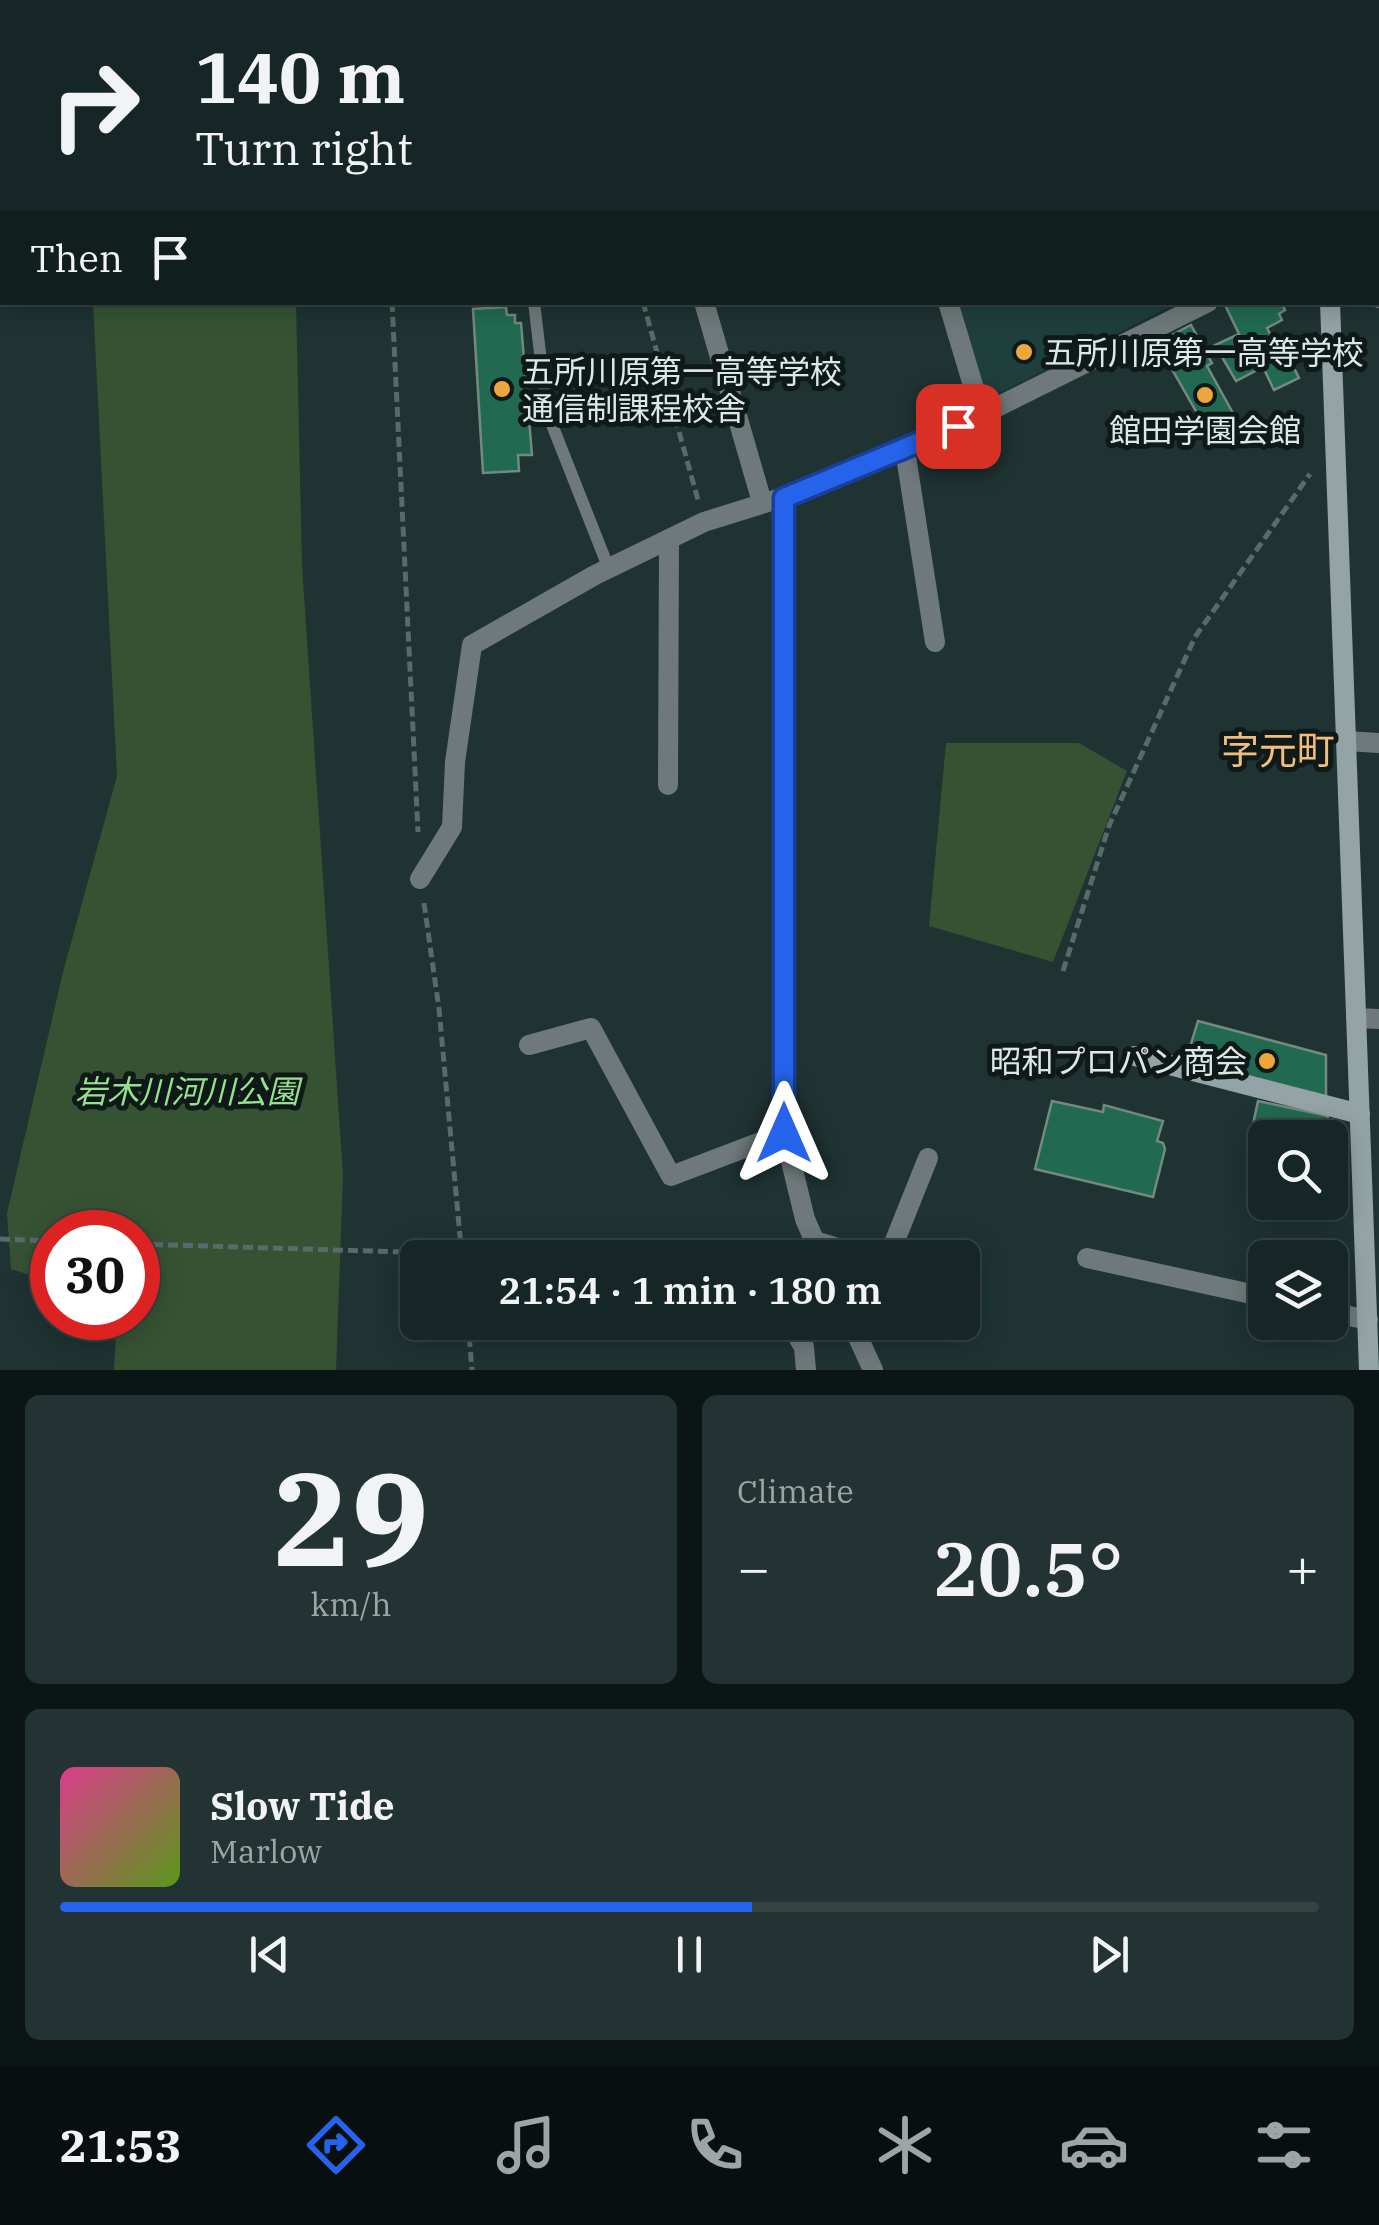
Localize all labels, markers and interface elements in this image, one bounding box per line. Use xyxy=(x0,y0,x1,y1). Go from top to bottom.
text: 140 m xyxy=(195,31,405,122)
icon: right xyxy=(30,40,160,170)
text: Turn right xyxy=(195,119,413,177)
icon: arrive xyxy=(143,230,198,285)
text: Then xyxy=(30,233,123,282)
place label: 五所川原第一高等学校 xyxy=(1044,331,1364,373)
marker: 五所川原第一高等学校 xyxy=(1013,341,1035,363)
place label: 五所川原第一高等学校 通信制課程校舎 xyxy=(522,350,842,429)
marker: 五所川原第一高等学校 通信制課程校舎 xyxy=(491,378,513,400)
pin xyxy=(916,384,1001,469)
marker: 館田学園会館 xyxy=(1194,384,1216,406)
icon: arrive xyxy=(931,399,986,454)
place label: 館田学園会館 xyxy=(1109,409,1301,451)
district label: 字元町 xyxy=(1221,725,1335,774)
place label: 昭和プロパン商会 xyxy=(989,1040,1247,1082)
marker: 昭和プロパン商会 xyxy=(1256,1050,1278,1072)
park label: 岩木川河川公園 xyxy=(75,1070,303,1112)
position arrow xyxy=(732,1081,836,1185)
map controls xyxy=(1248,1120,1348,1340)
button: search xyxy=(1248,1120,1348,1220)
speed limit sign: 30 xyxy=(30,1210,160,1340)
button: layers xyxy=(1248,1240,1348,1340)
text: 21:54 · 1 min · 180 m xyxy=(498,1265,882,1314)
text: 29 xyxy=(273,1433,429,1602)
text: Climate xyxy=(737,1470,854,1512)
text: 20.5° xyxy=(933,1519,1123,1617)
text: − xyxy=(737,1532,770,1603)
text: + xyxy=(1286,1532,1319,1603)
text: km/h xyxy=(311,1583,391,1625)
text: Slow Tide xyxy=(210,1781,395,1830)
text: Marlow xyxy=(210,1830,322,1872)
icon: previous xyxy=(242,1927,297,1982)
icon: pause xyxy=(662,1927,717,1982)
icon: next xyxy=(1082,1927,1137,1982)
icon: directions xyxy=(301,2110,371,2180)
icon: music xyxy=(491,2110,561,2180)
icon: phone xyxy=(680,2110,750,2180)
icon: climate xyxy=(870,2110,940,2180)
icon: car xyxy=(1059,2110,1129,2180)
icon: filters xyxy=(1249,2110,1319,2180)
text: 21:53 xyxy=(60,2116,181,2174)

